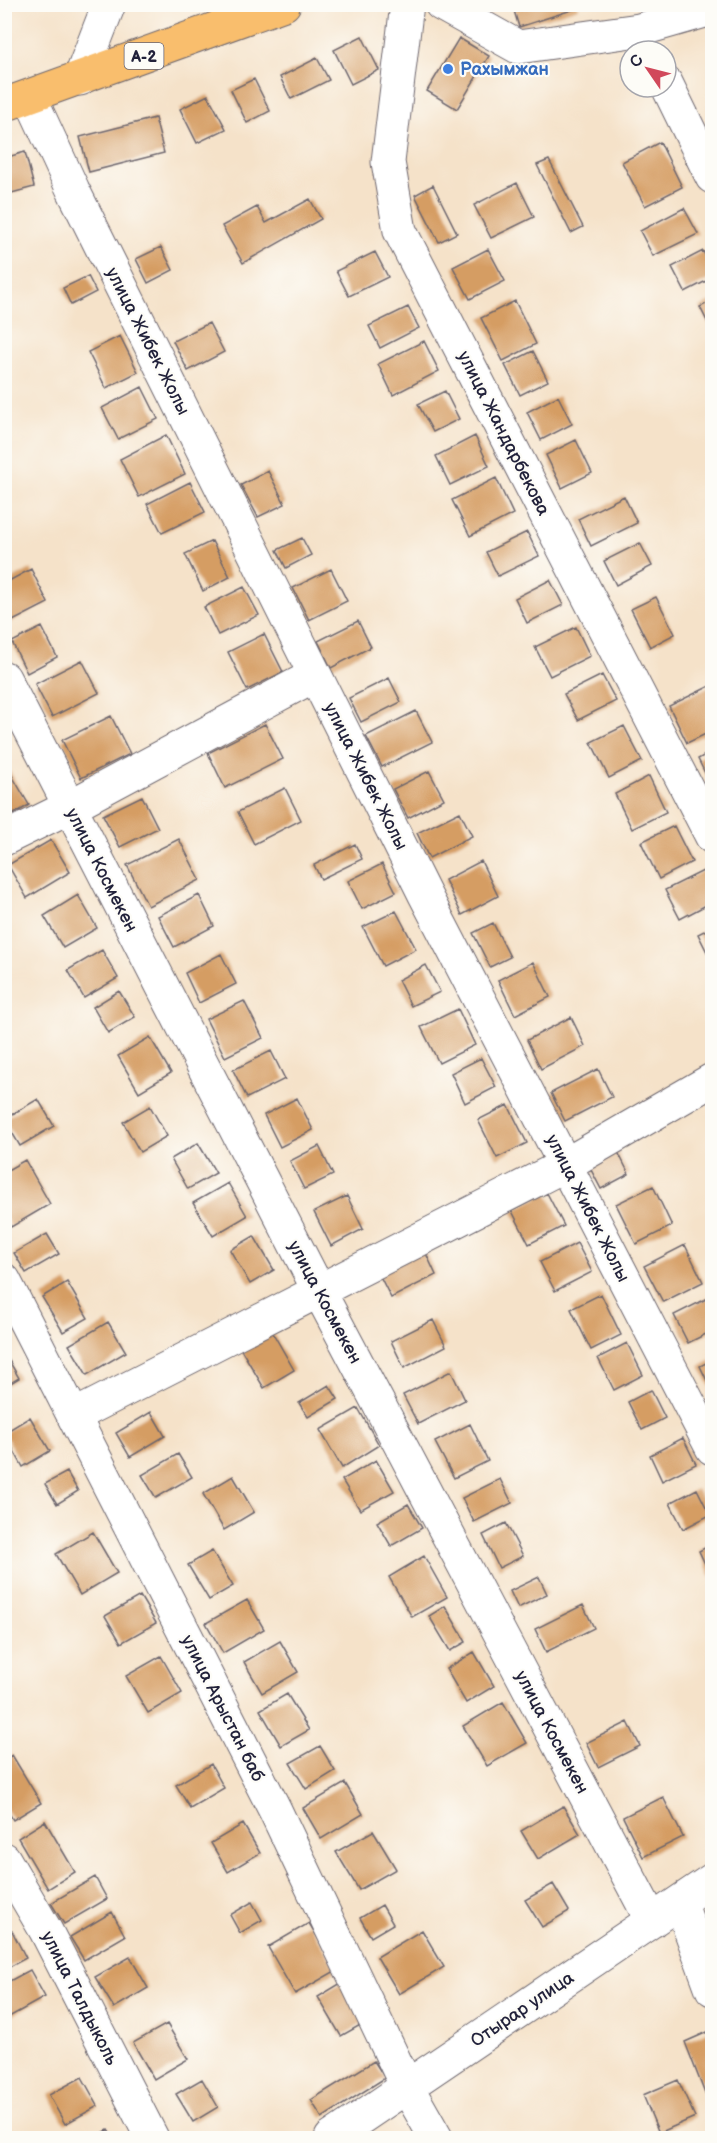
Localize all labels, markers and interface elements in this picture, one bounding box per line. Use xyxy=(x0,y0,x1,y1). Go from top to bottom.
north arrow xyxy=(618,39,678,99)
road number: A-2 xyxy=(124,43,164,69)
text: С xyxy=(626,51,648,71)
place label: Рахымжан xyxy=(460,59,549,80)
marker: Рахымжан xyxy=(441,62,455,76)
street label: улица Жибек Жолы xyxy=(101,264,194,419)
street label: улица Жандарбекова xyxy=(453,348,554,519)
street label: улица Жибек Жолы xyxy=(319,699,412,854)
street label: улица Космекен xyxy=(61,805,142,936)
street label: улица Жибек Жолы xyxy=(541,1131,634,1286)
street label: улица Космекен xyxy=(283,1237,366,1367)
street label: улица Арыстан баб xyxy=(177,1631,269,1785)
street label: улица Космекен xyxy=(510,1667,593,1797)
street label: улица Талдыколь xyxy=(37,1928,122,2069)
street label: Отырар улица xyxy=(467,1967,578,2052)

